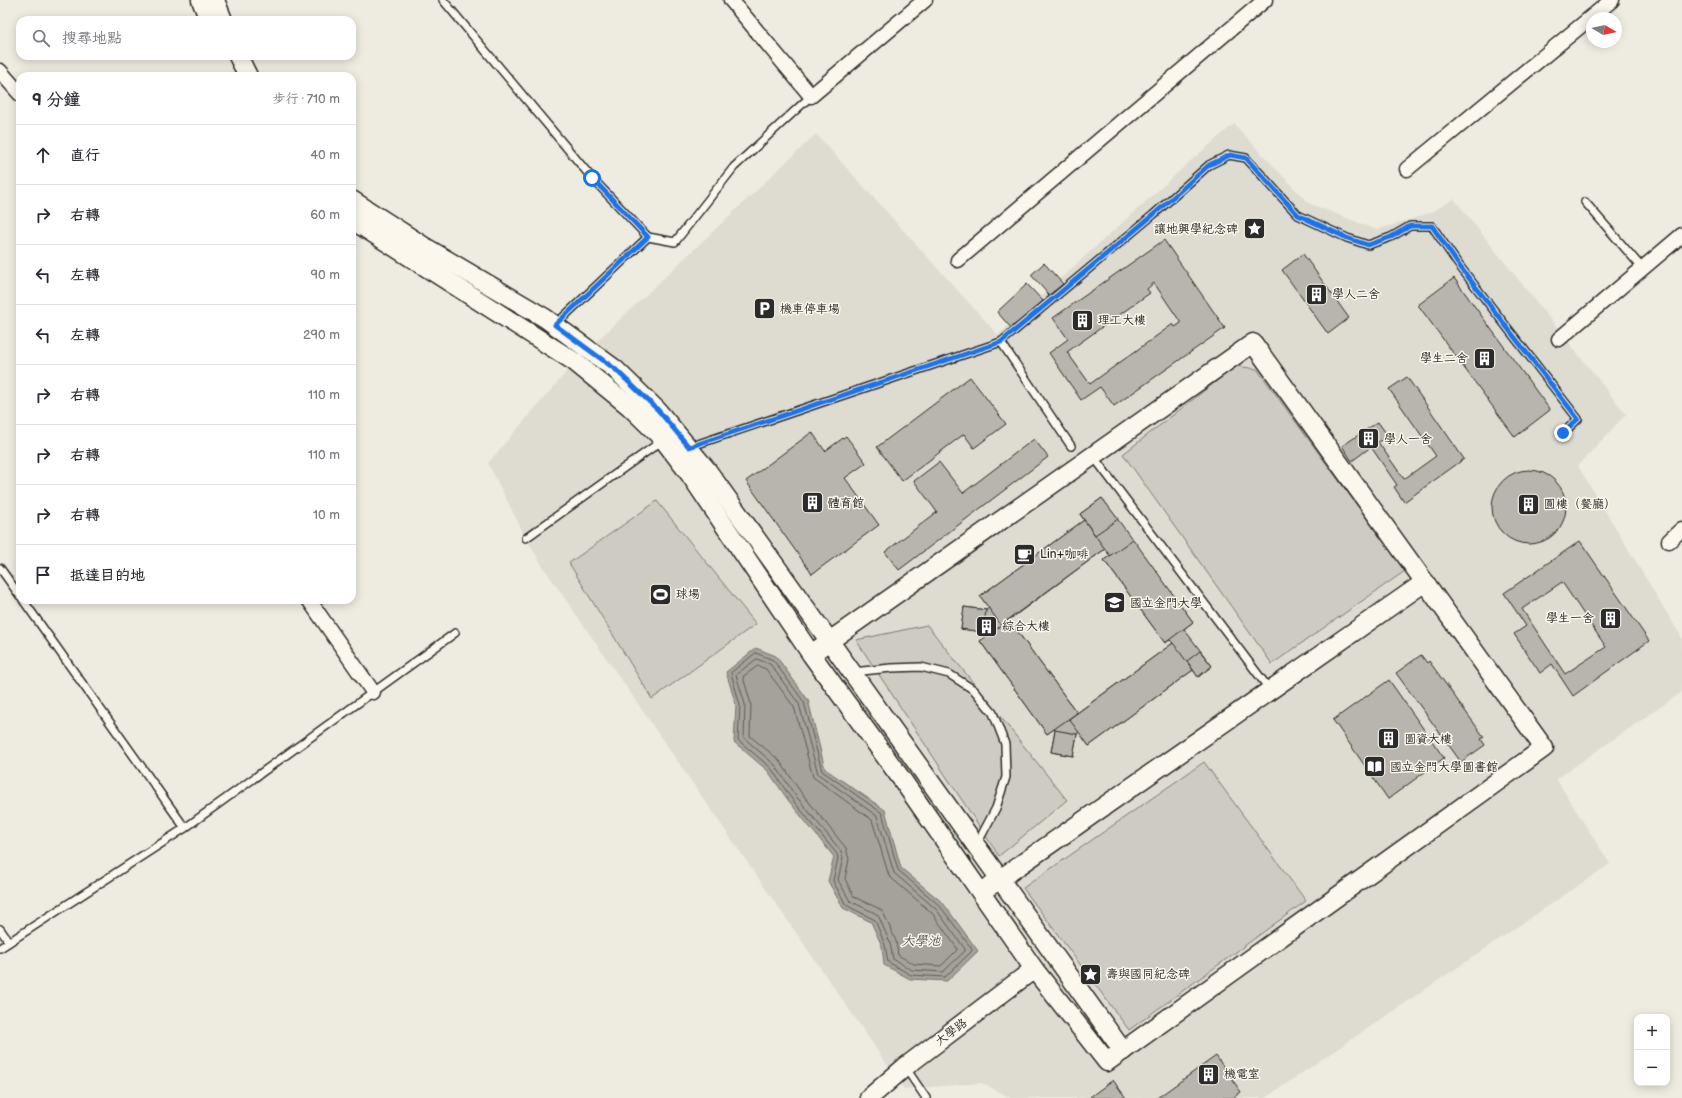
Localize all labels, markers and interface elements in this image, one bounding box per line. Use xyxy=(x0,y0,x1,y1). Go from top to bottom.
north arrow xyxy=(1586,12,1622,48)
search box xyxy=(16,16,356,60)
icon: search xyxy=(30,27,52,49)
text: 搜尋地點 xyxy=(62,29,122,48)
text: 9 分鐘 xyxy=(32,90,81,110)
text: 步行 · 710 m xyxy=(273,91,340,107)
icon: ahead xyxy=(32,144,54,166)
text: 直行 xyxy=(70,146,100,165)
text: 40 m xyxy=(310,147,340,163)
route start xyxy=(583,169,601,187)
icon: right xyxy=(32,204,54,226)
text: 右轉 xyxy=(70,206,100,225)
text: 60 m xyxy=(310,207,340,223)
place icon: 讓地興學紀念碑 xyxy=(1241,216,1267,242)
place label: 讓地興學紀念碑 xyxy=(1154,222,1238,237)
icon: left xyxy=(32,264,54,286)
text: 左轉 xyxy=(70,266,100,285)
text: 90 m xyxy=(311,267,340,283)
building icon: 學人二舍 xyxy=(1303,281,1329,307)
place label: 學人二舍 xyxy=(1332,287,1380,302)
parking icon: 機車停車場 xyxy=(752,296,778,322)
place label: 機車停車場 xyxy=(780,302,840,317)
building icon: 理工大樓 xyxy=(1070,307,1096,333)
place label: 理工大樓 xyxy=(1098,313,1146,328)
icon: left xyxy=(32,324,54,346)
text: 左轉 xyxy=(70,326,100,345)
text: 290 m xyxy=(303,327,340,343)
building icon: 學生二舍 xyxy=(1471,345,1497,371)
place label: 學生二舍 xyxy=(1420,351,1468,366)
icon: right xyxy=(32,384,54,406)
text: 右轉 xyxy=(70,386,100,405)
text: 110 m xyxy=(308,387,340,403)
route end xyxy=(1554,424,1572,442)
building icon: 學人一舍 xyxy=(1355,426,1381,452)
place label: 學人一舍 xyxy=(1384,432,1432,447)
icon: right xyxy=(32,444,54,466)
text: 右轉 xyxy=(70,446,100,465)
text: 110 m xyxy=(308,447,340,463)
building icon: 體育館 xyxy=(799,490,825,516)
building icon: 圓樓（餐廳） xyxy=(1516,491,1542,517)
place label: 體育館 xyxy=(828,496,864,511)
place label: 圓樓（餐廳） xyxy=(1544,497,1616,512)
icon: right xyxy=(32,504,54,526)
text: 右轉 xyxy=(70,506,100,525)
text: 10 m xyxy=(313,507,340,523)
cafe icon: Lin+咖啡 xyxy=(1012,541,1038,567)
place label: Lin+咖啡 xyxy=(1040,547,1088,562)
icon: arrive xyxy=(32,564,54,586)
text: 抵達目的地 xyxy=(70,566,145,585)
sports icon: 球場 xyxy=(647,581,673,607)
place label: 球場 xyxy=(676,587,700,602)
school or university icon: 國立金門大學 xyxy=(1101,590,1127,616)
place label: 國立金門大學 xyxy=(1130,596,1202,611)
building icon: 學生一舍 xyxy=(1597,605,1623,631)
place label: 學生一舍 xyxy=(1546,611,1594,626)
building icon: 綜合大樓 xyxy=(974,613,1000,639)
place label: 綜合大樓 xyxy=(1002,619,1050,634)
building icon: 圖資大樓 xyxy=(1375,726,1401,752)
place label: 圖資大樓 xyxy=(1404,732,1452,747)
library icon: 國立金門大學圖書館 xyxy=(1362,754,1388,780)
place label: 國立金門大學圖書館 xyxy=(1390,760,1498,775)
water label: 大學池 xyxy=(901,933,941,949)
place icon: 壽與國同紀念碑 xyxy=(1078,961,1104,987)
place label: 壽與國同紀念碑 xyxy=(1106,967,1190,982)
map controls xyxy=(1634,1014,1670,1086)
button: + xyxy=(1634,1014,1670,1050)
street label: 大學路 xyxy=(932,1016,970,1049)
button: − xyxy=(1634,1050,1670,1086)
building icon: 機電室 xyxy=(1196,1061,1222,1087)
place label: 機電室 xyxy=(1224,1067,1260,1082)

